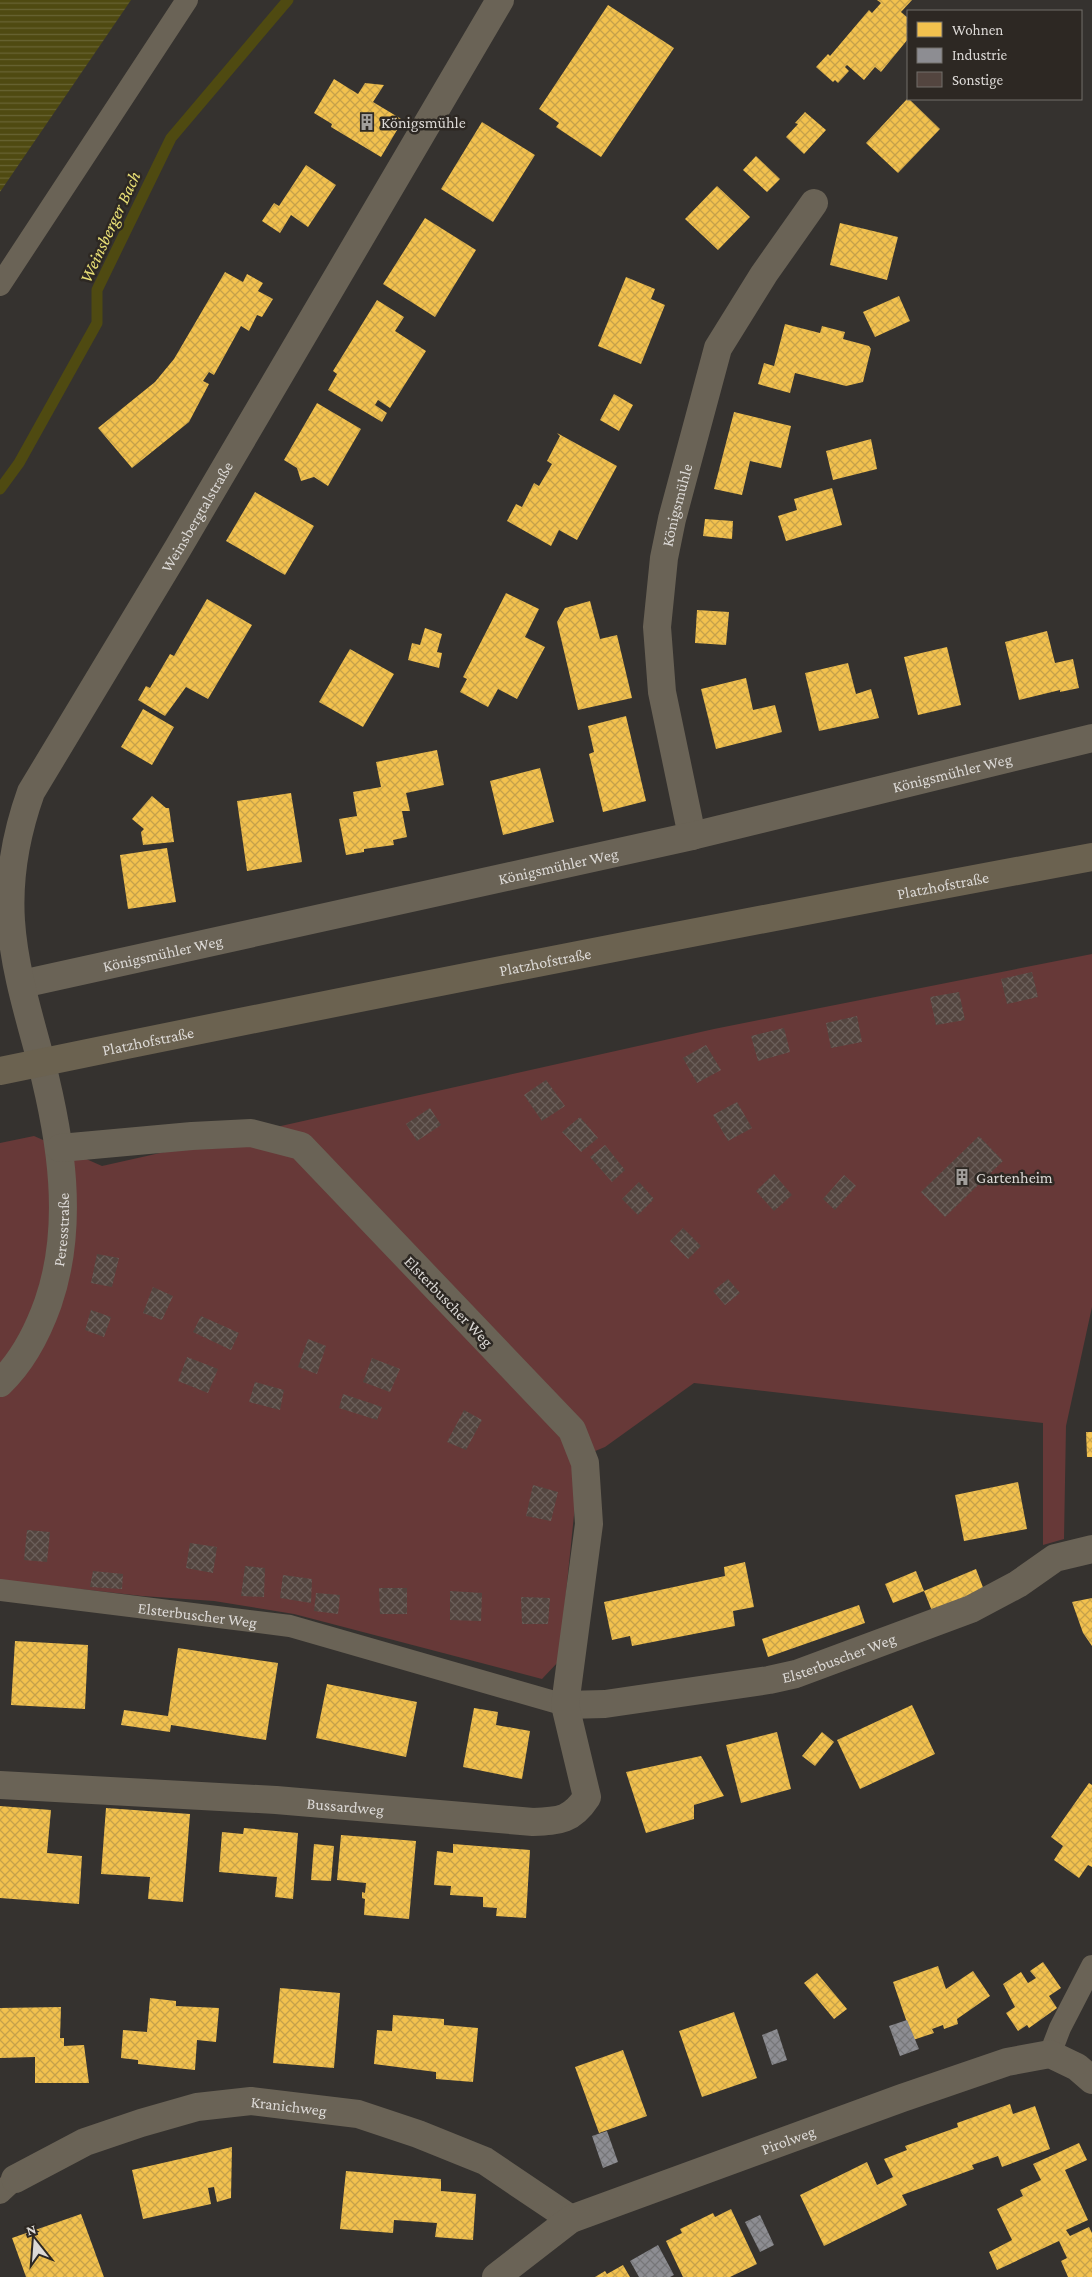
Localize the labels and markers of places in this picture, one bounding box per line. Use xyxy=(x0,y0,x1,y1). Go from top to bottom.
building icon: Königsmühle xyxy=(357,112,377,132)
place label: Königsmühle xyxy=(381,114,466,132)
building icon: Gartenheim xyxy=(952,1167,972,1187)
place label: Gartenheim xyxy=(976,1169,1053,1186)

